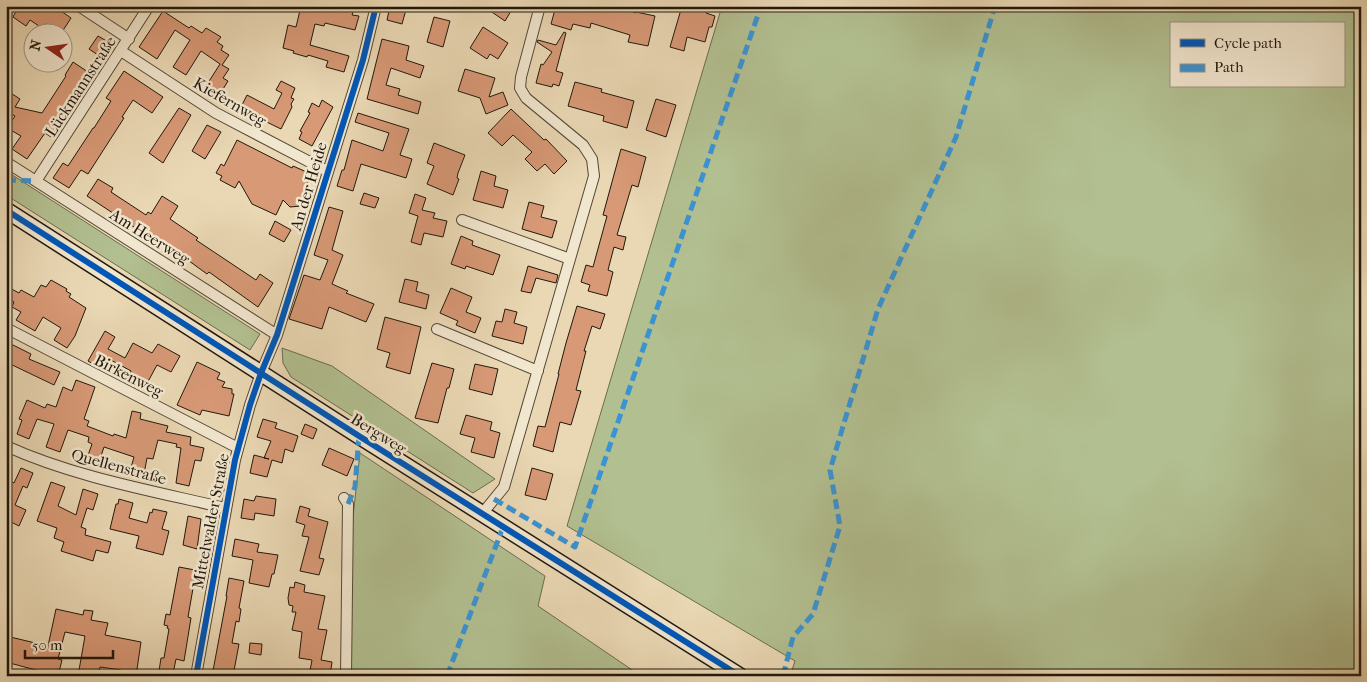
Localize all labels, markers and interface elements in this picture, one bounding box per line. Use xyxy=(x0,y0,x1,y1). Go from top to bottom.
north arrow xyxy=(22,22,72,72)
legend xyxy=(1170,22,1344,88)
street label: Lückmannstraße xyxy=(41,33,120,140)
text: Cycle path xyxy=(1214,34,1282,52)
text: N xyxy=(26,38,45,52)
text: Path xyxy=(1214,58,1244,76)
street label: Kiefernweg xyxy=(190,73,270,130)
street label: An der Heide xyxy=(286,139,331,234)
street label: Am Heerweg xyxy=(106,204,193,269)
street label: Birkenweg xyxy=(91,350,167,401)
street label: Bergweg xyxy=(347,409,410,458)
street label: Quellenstraße xyxy=(69,445,169,488)
street label: Mittelwalder Straße xyxy=(188,451,233,591)
scale bar xyxy=(25,627,112,659)
text: 50 m xyxy=(32,636,63,654)

